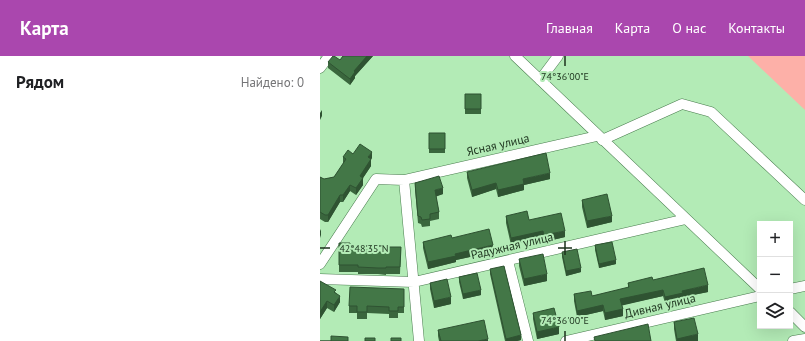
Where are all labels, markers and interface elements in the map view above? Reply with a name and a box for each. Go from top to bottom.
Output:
text: Карта [20,16,69,40]
text: Главная [546,19,593,37]
text: Карта [615,19,650,37]
text: О нас [672,19,706,37]
text: Контакты [728,19,785,37]
text: 74°36'00"E [541,70,589,83]
text: Рядом [16,71,64,93]
text: Найдено: 0 [241,74,304,91]
street label: Ясная улица [465,130,531,159]
map controls [757,221,793,329]
button: + [757,221,793,257]
street label: Радужная улица [469,229,555,262]
text: 42°48'35"N [339,242,389,255]
button: − [757,257,793,293]
street label: Дивная улица [623,290,697,321]
button: layers [757,293,793,329]
text: 74°36'00"E [541,314,589,327]

